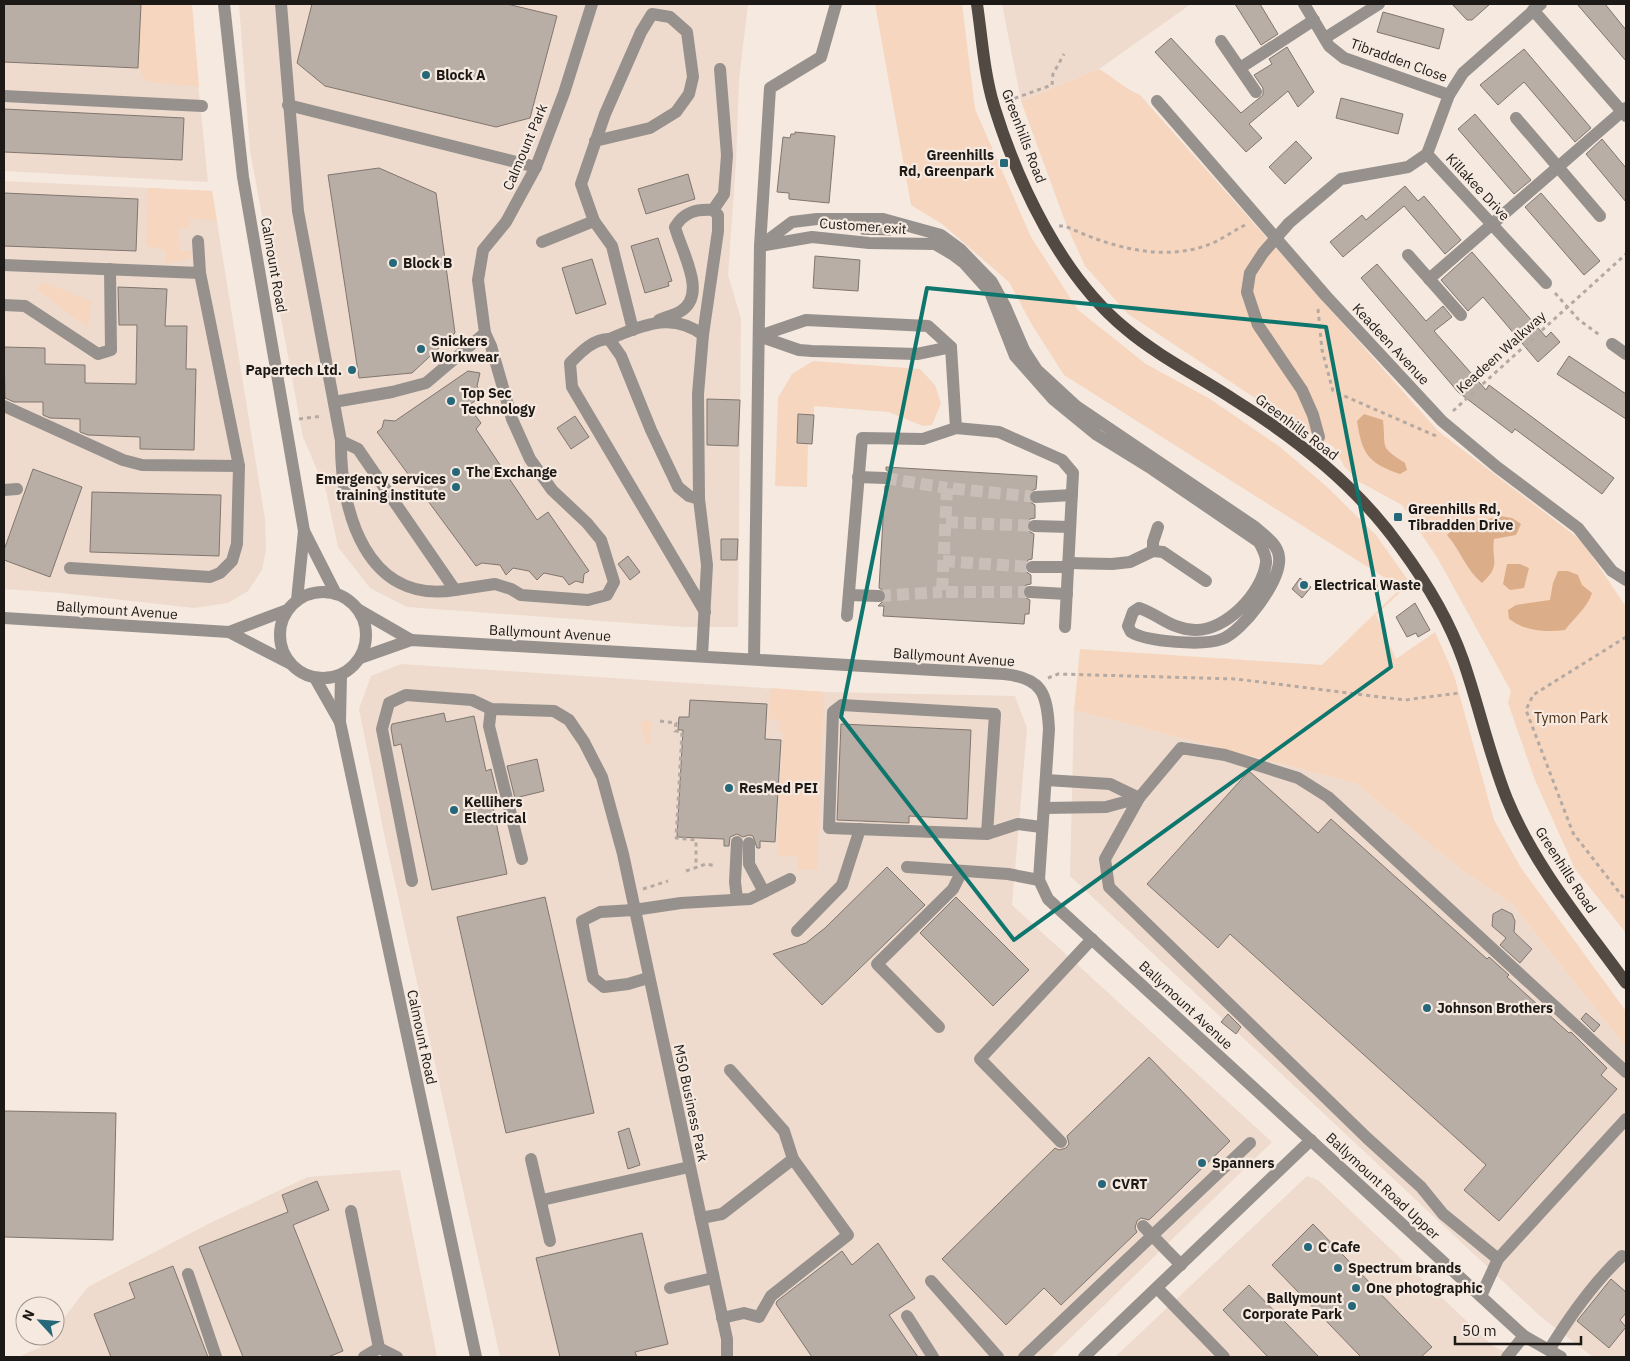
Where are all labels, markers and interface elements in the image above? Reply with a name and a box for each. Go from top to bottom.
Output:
street label: Tibradden Close [1348,34,1450,86]
place label: Block A [436,66,486,84]
marker: Block A [420,69,432,81]
street label: Greenhills Road [998,86,1050,186]
street label: Calmount Park [499,100,552,193]
place label: Greenhills Rd, Greenpark [899,146,995,180]
street label: Killakee Drive [1442,150,1514,225]
marker: Greenhills Rd, Greenpark [998,157,1010,169]
street label: Customer exit [819,214,907,238]
street label: Calmount Road [257,216,291,314]
place label: Block B [403,254,452,272]
marker: Block B [387,257,399,269]
street label: Keadeen Avenue [1349,299,1434,389]
street label: Keadeen Walkway [1452,307,1550,397]
place label: Snickers Workwear [431,332,499,366]
marker: Snickers Workwear [415,343,427,355]
place label: Papertech Ltd. [246,361,342,379]
marker: Papertech Ltd. [346,364,358,376]
place label: Top Sec Technology [461,384,536,418]
street label: Greenhills Road [1252,390,1342,464]
marker: Top Sec Technology [445,395,457,407]
place label: The Exchange [466,463,557,481]
marker: The Exchange [450,466,462,478]
place label: Emergency services training institute [315,470,446,504]
marker: Emergency services training institute [450,481,462,493]
place label: Greenhills Rd, Tibradden Drive [1408,500,1513,534]
marker: Greenhills Rd, Tibradden Drive [1392,511,1404,523]
place label: Electrical Waste [1314,576,1421,594]
marker: Electrical Waste [1298,579,1310,591]
street label: Ballymount Avenue [56,597,179,623]
street label: Ballymount Avenue [489,621,612,645]
street label: Ballymount Avenue [893,644,1016,670]
park label: Tymon Park [1534,709,1609,727]
place label: ResMed PEI [739,779,818,797]
marker: ResMed PEI [723,782,735,794]
place label: Kellihers Electrical [464,793,526,827]
marker: Kellihers Electrical [448,804,460,816]
street label: Greenhills Road [1531,823,1601,917]
street label: Ballymount Avenue [1135,957,1237,1053]
street label: Calmount Road [403,988,441,1086]
place label: Johnson Brothers [1437,999,1553,1017]
marker: Johnson Brothers [1421,1002,1433,1014]
street label: M50 Business Park [670,1043,712,1164]
street label: Ballymount Road Upper [1322,1129,1444,1243]
place label: Spanners [1212,1154,1274,1172]
marker: Spanners [1196,1157,1208,1169]
place label: CVRT [1112,1175,1148,1193]
marker: CVRT [1096,1178,1108,1190]
place label: C Cafe [1318,1238,1360,1256]
marker: C Cafe [1302,1241,1314,1253]
place label: Spectrum brands [1348,1259,1461,1277]
marker: Spectrum brands [1332,1262,1344,1274]
place label: One photographic [1366,1279,1483,1297]
marker: One photographic [1350,1282,1362,1294]
place label: Ballymount Corporate Park [1242,1289,1343,1323]
north arrow [15,1296,65,1346]
marker: Ballymount Corporate Park [1346,1300,1358,1312]
text: N [18,1307,39,1324]
scale bar [1455,1314,1581,1346]
text: 50 m [1462,1321,1497,1340]

